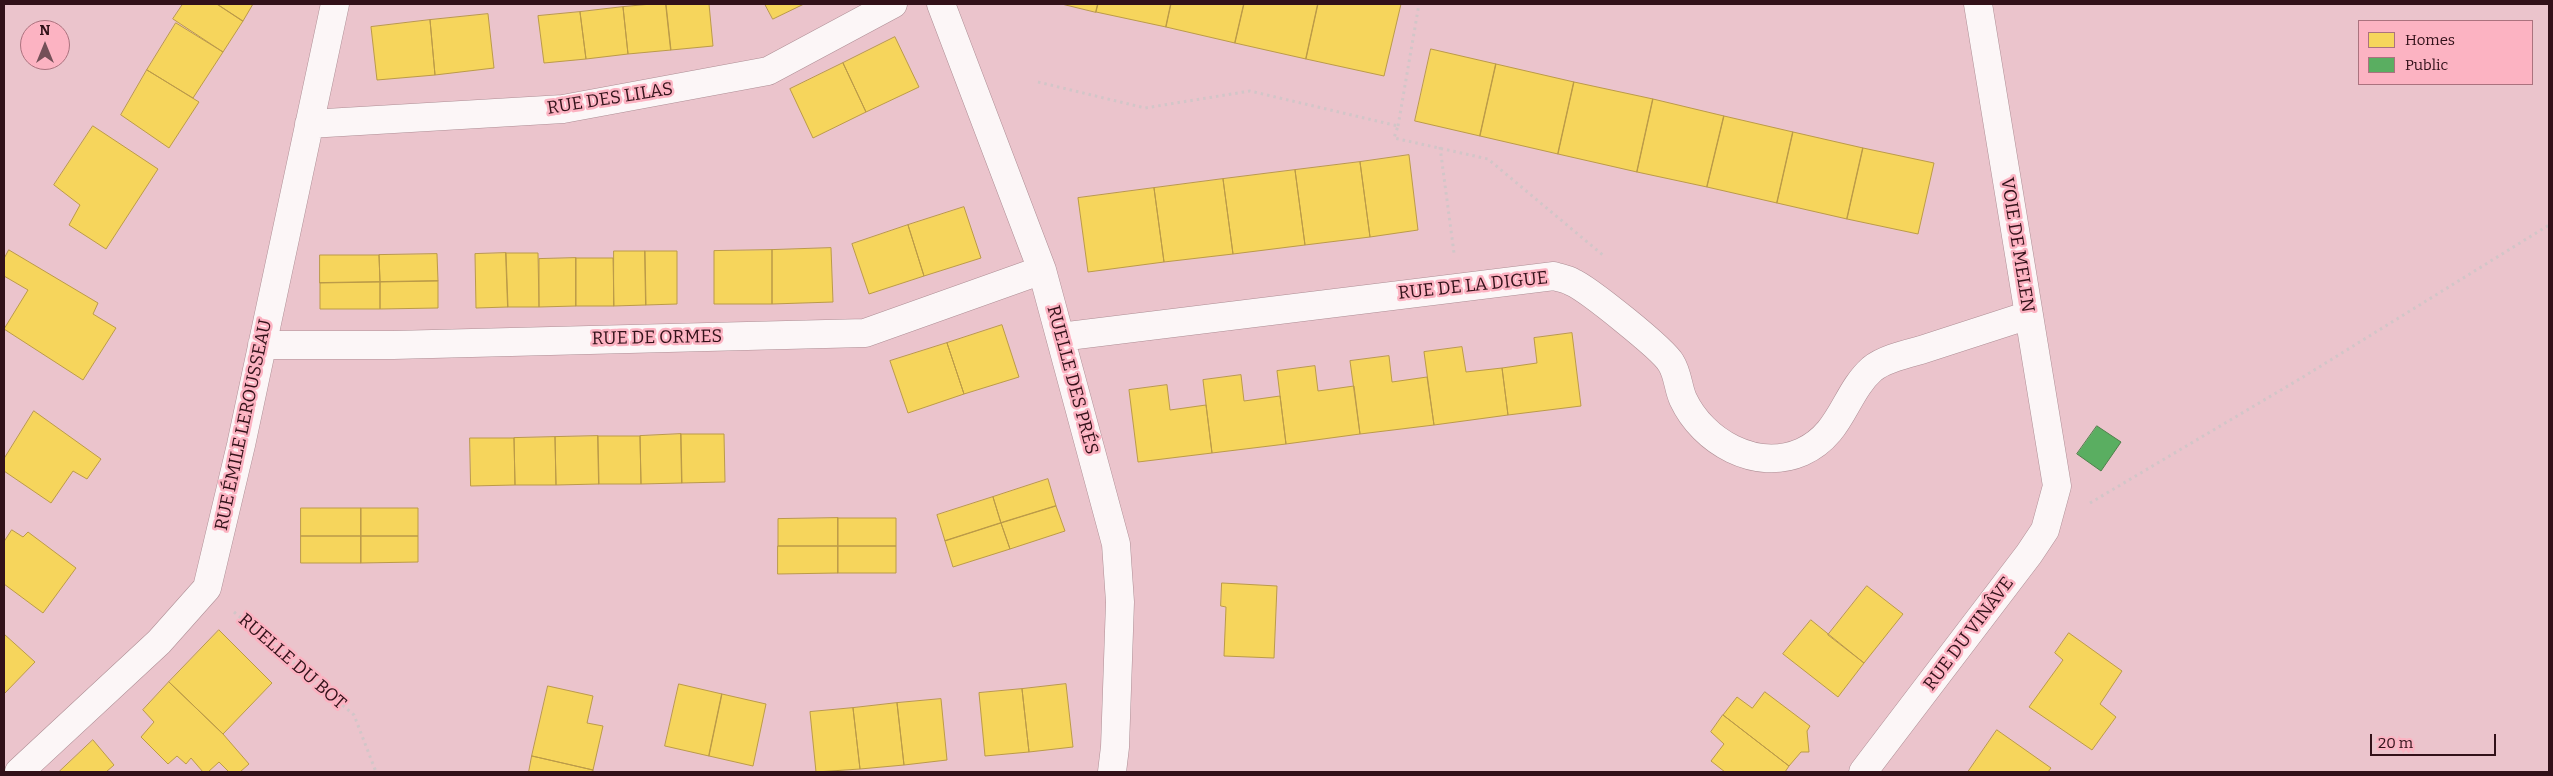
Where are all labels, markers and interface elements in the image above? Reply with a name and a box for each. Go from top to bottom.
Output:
north arrow [20,20,70,70]
legend [2358,20,2533,85]
text: N [40,22,50,39]
text: Homes [2405,31,2455,49]
text: Public [2405,56,2448,74]
street label: RUE DES LILAS [546,78,674,120]
street label: VOIE DE MELEN [1996,176,2038,314]
street label: RUE DE LA DIGUE [1397,267,1549,305]
street label: RUELLE DES PRÉS [1042,303,1102,457]
street label: RUE ÉMILE LEROUSSEAU [211,318,277,532]
street label: RUE DE ORMES [591,326,723,350]
street label: RUE DU VINÂVE [1919,573,2019,695]
street label: RUELLE DU BOT [234,609,350,715]
scale bar [2373,724,2499,756]
text: 20 m [2378,734,2413,752]

